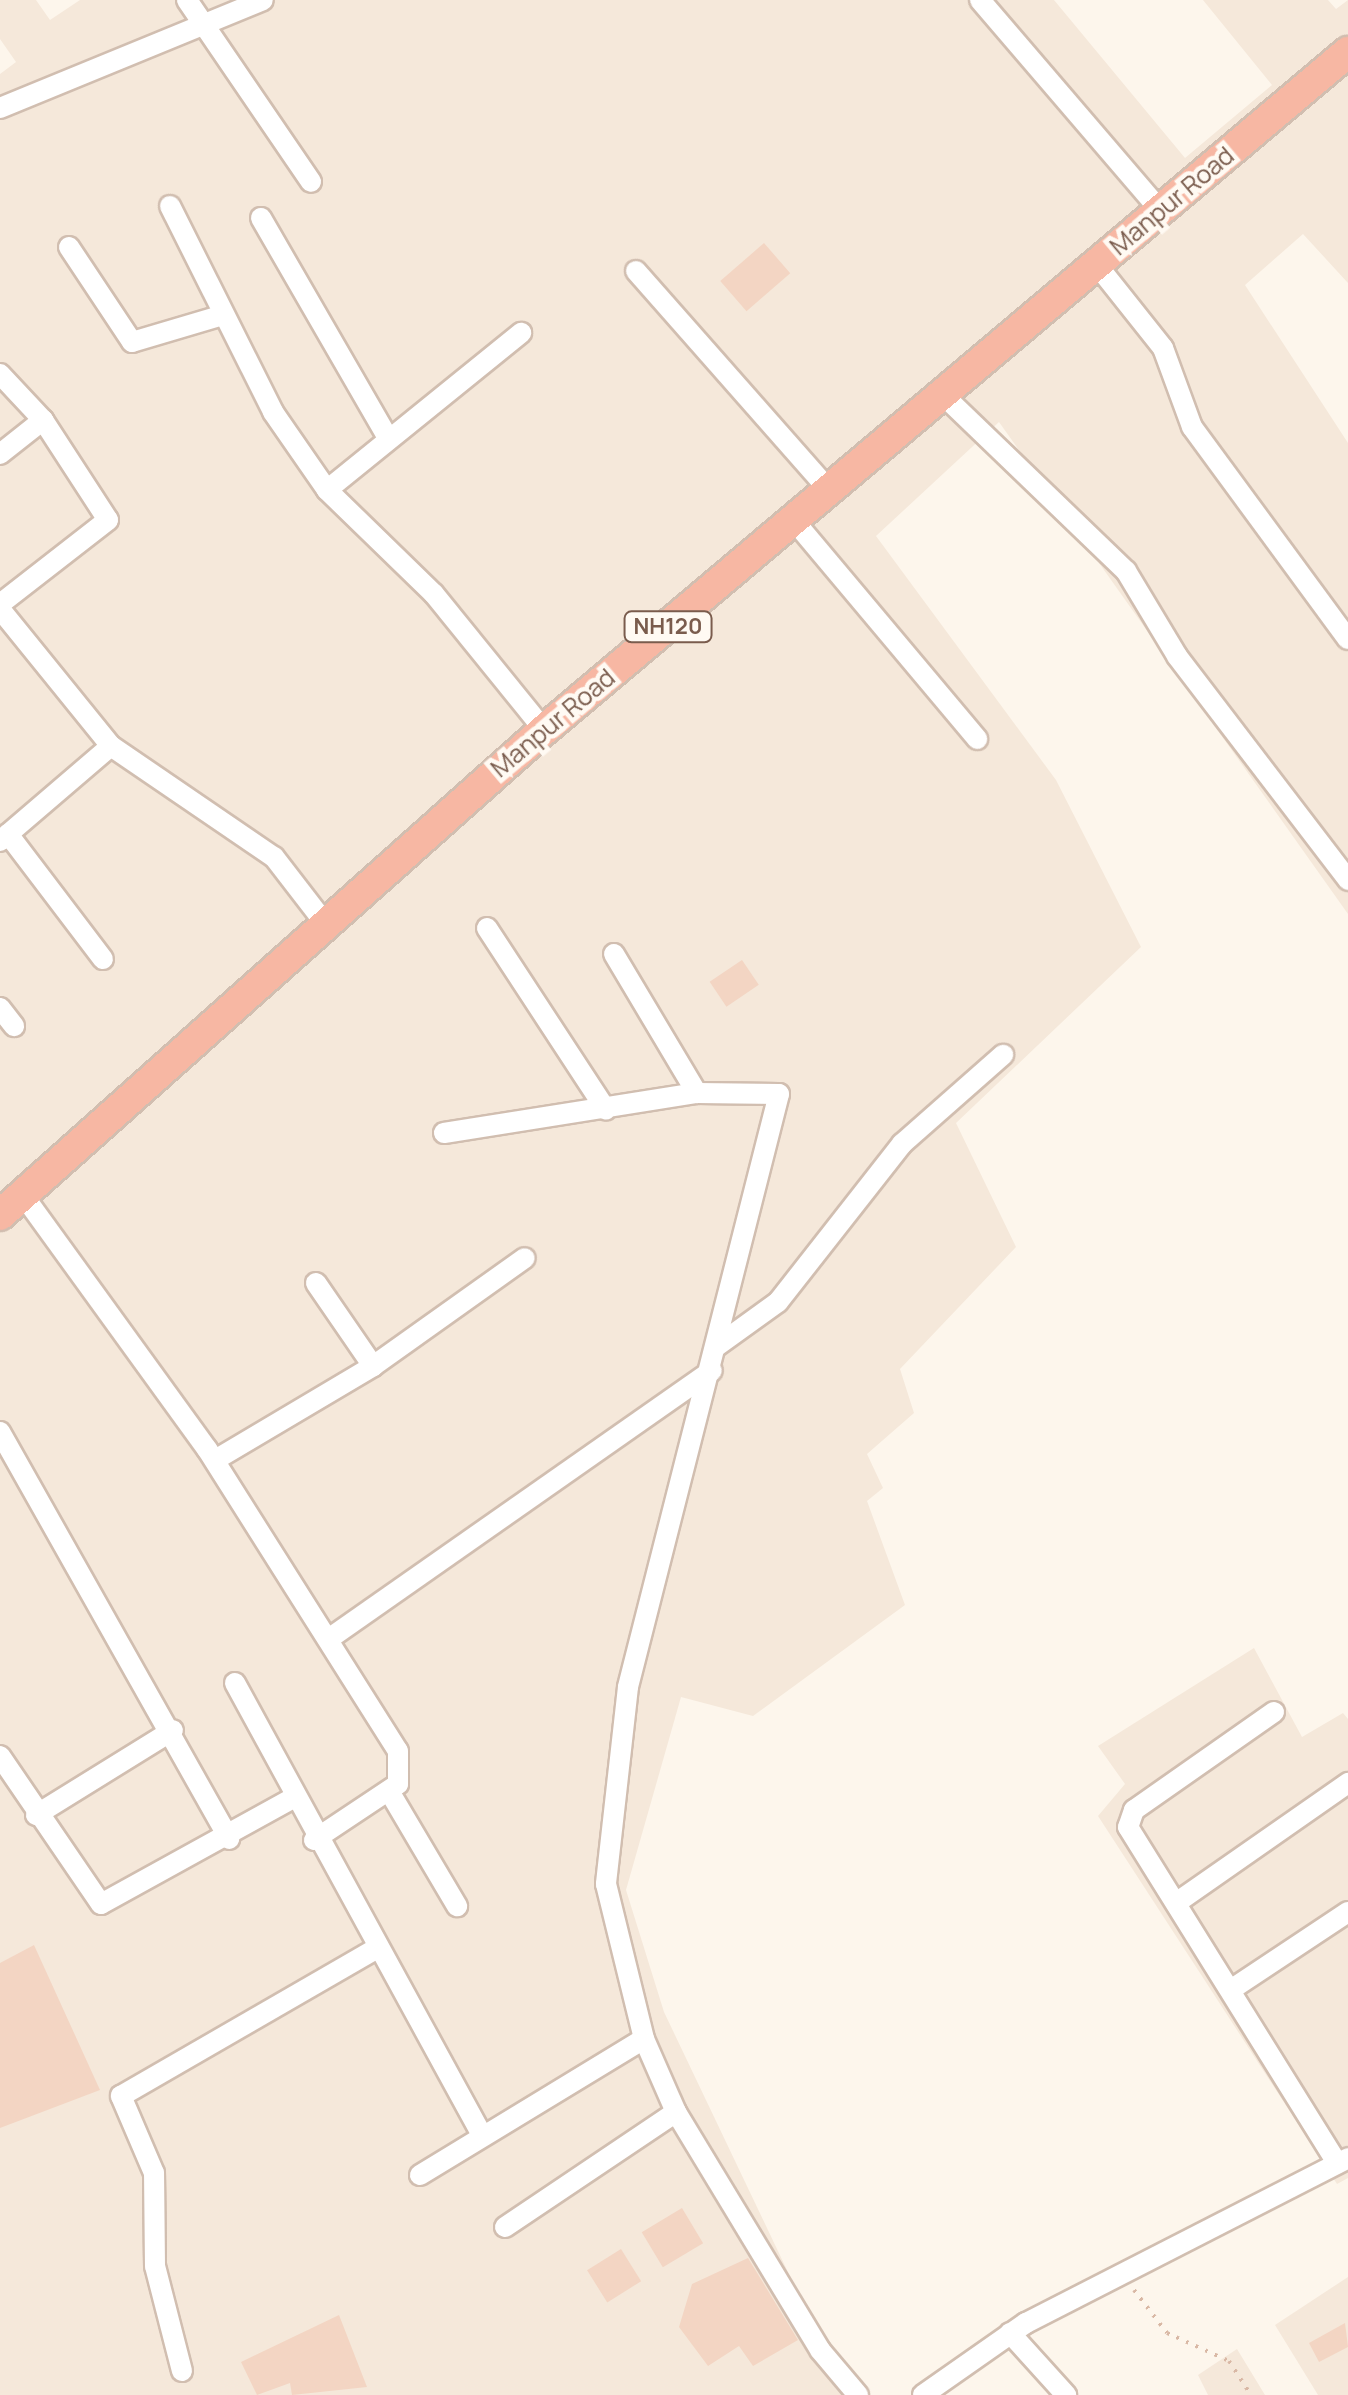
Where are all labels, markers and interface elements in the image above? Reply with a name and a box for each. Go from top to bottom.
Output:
street label: Manpur Road [1104,140,1240,262]
road number: NH120 [623,610,713,644]
street label: Manpur Road [485,662,621,784]

